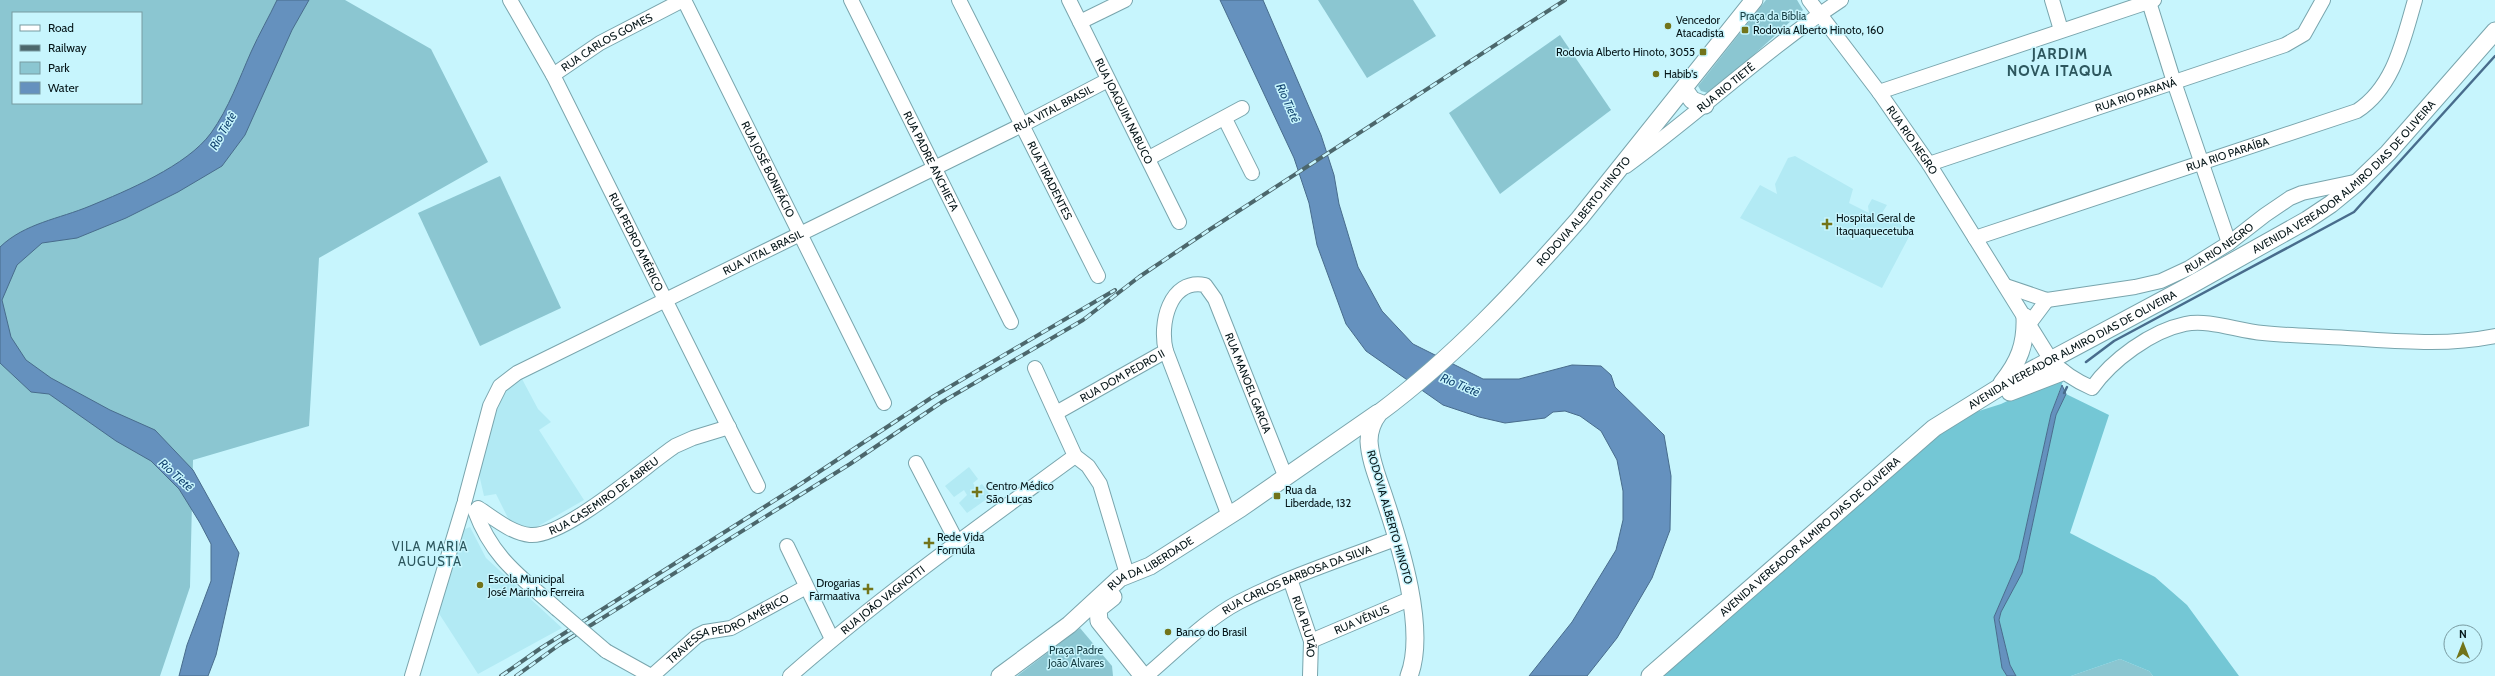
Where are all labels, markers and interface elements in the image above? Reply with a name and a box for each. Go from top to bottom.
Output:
park label: Praça da Bíblia [1740,9,1807,23]
street label: RUA CARLOS GOMES [558,10,655,75]
legend [12,12,142,104]
place label: Vencedor Atacadista [1676,13,1724,40]
text: Road [48,20,74,35]
marker: Vencedor Atacadista [1663,21,1673,31]
place label: Rodovia Alberto Hinoto, 160 [1753,23,1884,37]
marker: Rodovia Alberto Hinoto, 160 [1740,25,1750,35]
text: Railway [48,40,86,55]
place label: Rodovia Alberto Hinoto, 3055 [1556,45,1695,59]
district label: JARDIM NOVA ITAQUA [2007,45,2113,80]
marker: Rodovia Alberto Hinoto, 3055 [1698,47,1708,57]
street label: RUA JOAQUIM NABUCO [1092,56,1156,167]
text: Park [48,60,70,75]
street label: RUA RIO TIETÊ [1694,60,1758,115]
place label: Habib's [1664,67,1698,81]
marker: Habib's [1651,69,1661,79]
street label: RUA RIO PARANÁ [2093,75,2178,115]
text: Water [48,80,79,95]
water label: Rio Tietê [1273,81,1304,125]
street label: RUA VITAL BRASIL [1011,82,1096,135]
street label: AVENIDA VEREADOR ALMIRO DIAS DE OLIVEIRA [2250,97,2438,256]
street label: RUA RIO NEGRO [1884,103,1941,177]
water label: Rio Tietê [206,109,240,152]
street label: RUA PADRE ANCHIETA [900,109,962,214]
street label: RUA JOSÉ BONIFÁCIO [738,119,798,220]
street label: RUA RIO PARAÍBA [2184,134,2271,174]
street label: RUA TIRADENTES [1024,139,1076,223]
street label: RODOVIA ALBERTO HINOTO [1533,153,1634,269]
street label: RUA PEDRO AMÉRICO [606,190,667,294]
place label: Hospital Geral de Itaquaquecetuba [1836,211,1916,238]
marker: Hospital Geral de Itaquaquecetuba [1821,218,1833,230]
street label: RUA RIO NEGRO [2182,219,2257,276]
street label: RUA VITAL BRASIL [720,226,806,278]
street label: AVENIDA VEREADOR ALMIRO DIAS DE OLIVEIRA [1965,287,2179,412]
street label: RUA MANOEL GARCIA [1222,331,1275,435]
street label: RUA DOM PEDRO II [1077,346,1167,405]
water label: Rio Tietê [1438,370,1483,400]
street label: RODOVIA ALBERTO HINOTO [1364,448,1416,586]
street label: RUA CASEMIRO DE ABREU [547,454,661,538]
street label: AVENIDA VEREADOR ALMIRO DIAS DE OLIVEIRA [1716,454,1903,619]
water label: Rio Tietê [156,455,197,494]
place label: Centro Médico São Lucas [986,479,1054,506]
place label: Rua da Liberdade, 132 [1285,483,1351,510]
marker: Centro Médico São Lucas [971,486,983,498]
marker: Rua da Liberdade, 132 [1272,491,1282,501]
place label: Rede Vida Formula [937,530,985,557]
street label: RUA DA LIBERDADE [1104,533,1196,593]
district label: VILA MARIA AUGUSTA [392,538,468,569]
marker: Rede Vida Formula [924,538,934,548]
street label: RUA CARLOS BARBOSA DA SILVA [1219,541,1373,617]
street label: RUA JOÃO VAGNOTTI [838,562,928,637]
place label: Escola Municipal José Marinho Ferreira [487,572,585,599]
place label: Drogarias Farmaativa [809,576,861,603]
marker: Escola Municipal José Marinho Ferreira [475,580,485,590]
marker: Drogarias Farmaativa [863,584,873,594]
street label: TRAVESSA PEDRO AMÉRICO [664,591,791,667]
street label: RUA PLUTÃO [1289,594,1318,658]
street label: RUA VÊNUS [1332,601,1392,637]
north arrow [2443,624,2483,664]
place label: Banco do Brasil [1176,625,1247,639]
marker: Banco do Brasil [1163,627,1173,637]
text: N [2459,627,2467,641]
park label: Praça Padre João Alvares [1047,643,1104,670]

